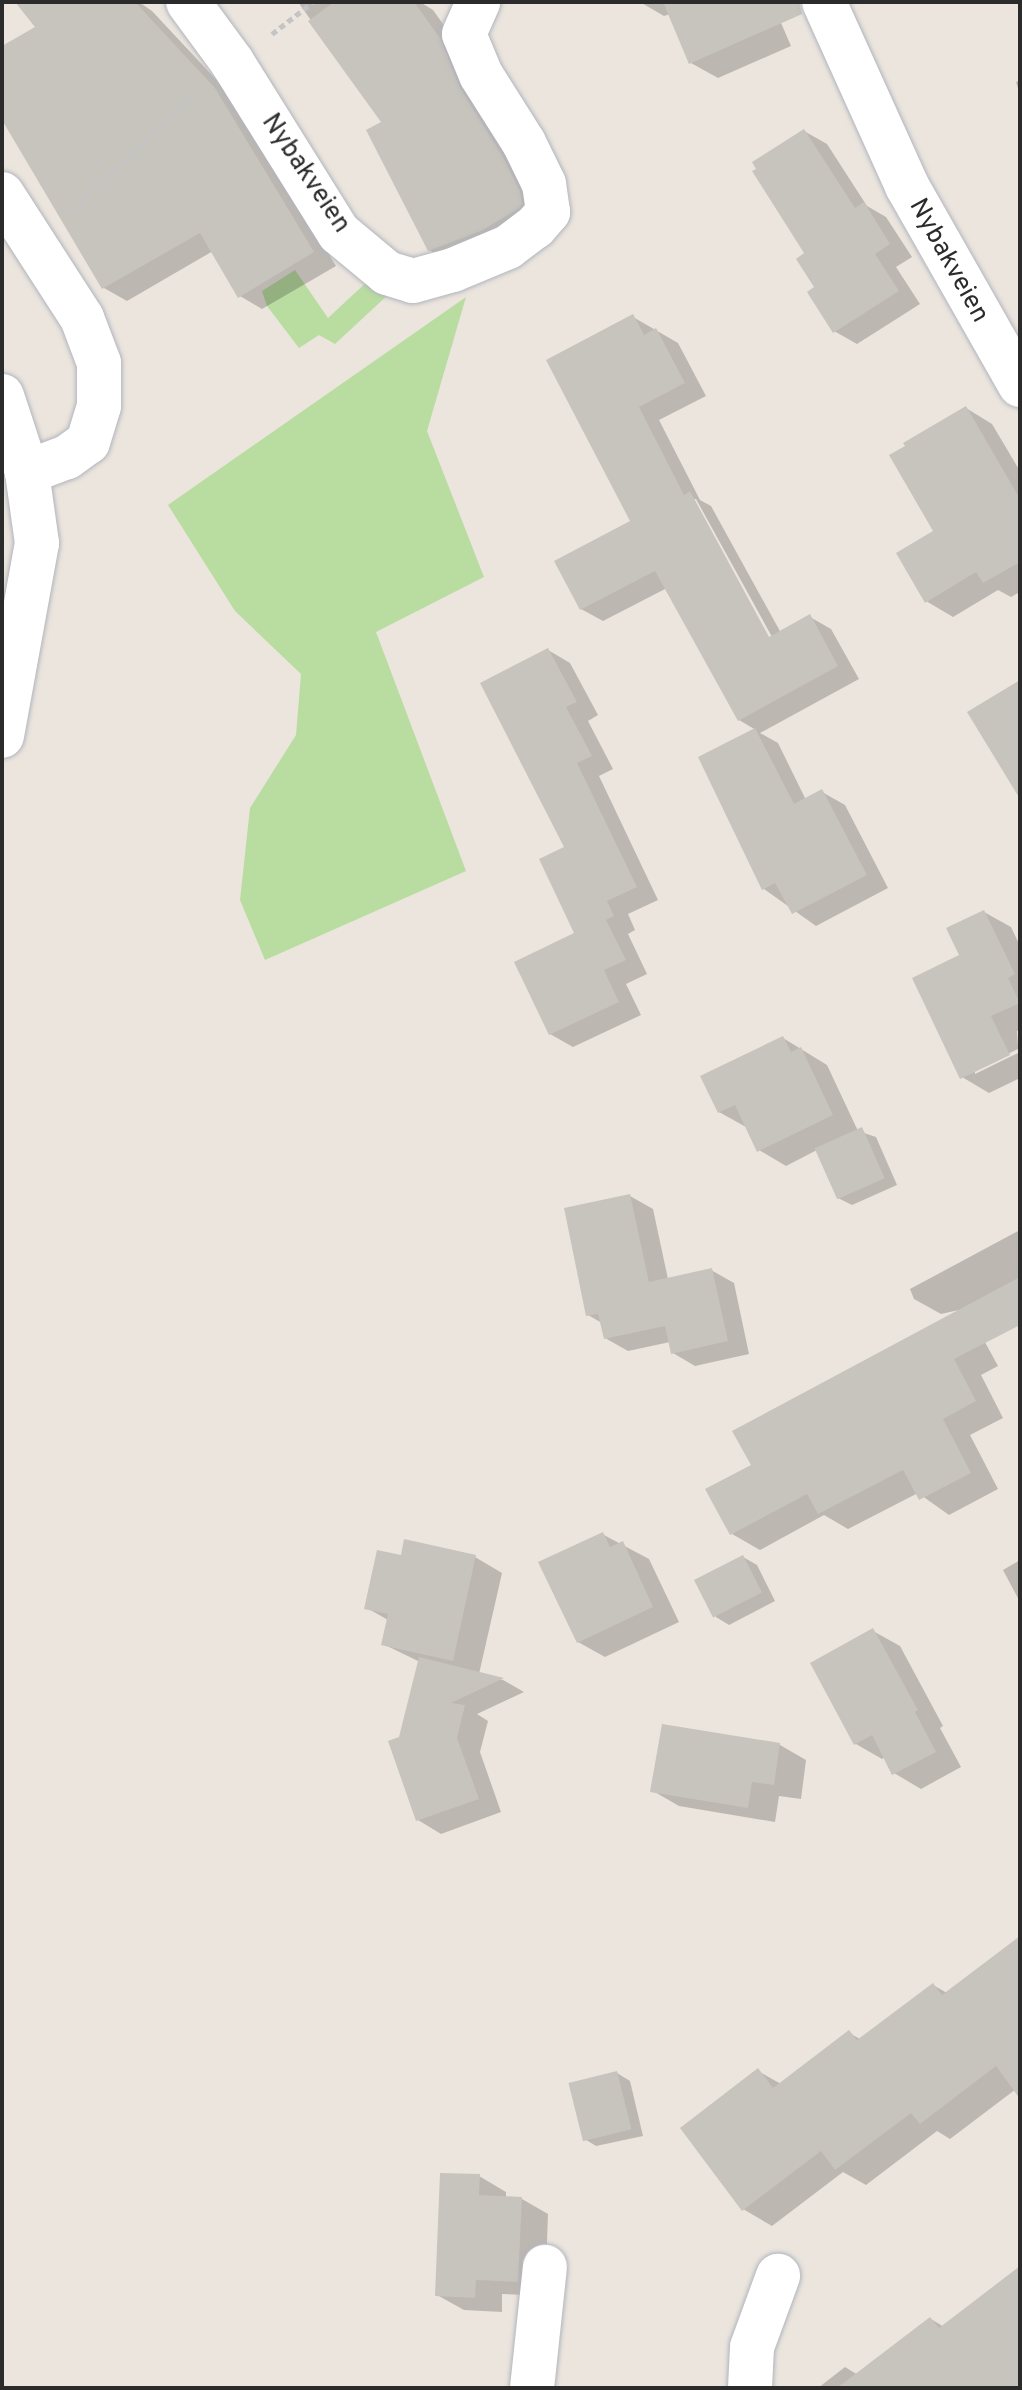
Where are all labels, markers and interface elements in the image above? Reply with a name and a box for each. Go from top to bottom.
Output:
street label: Nybakveien [254,109,356,239]
street label: Nybakveien [901,194,995,328]

